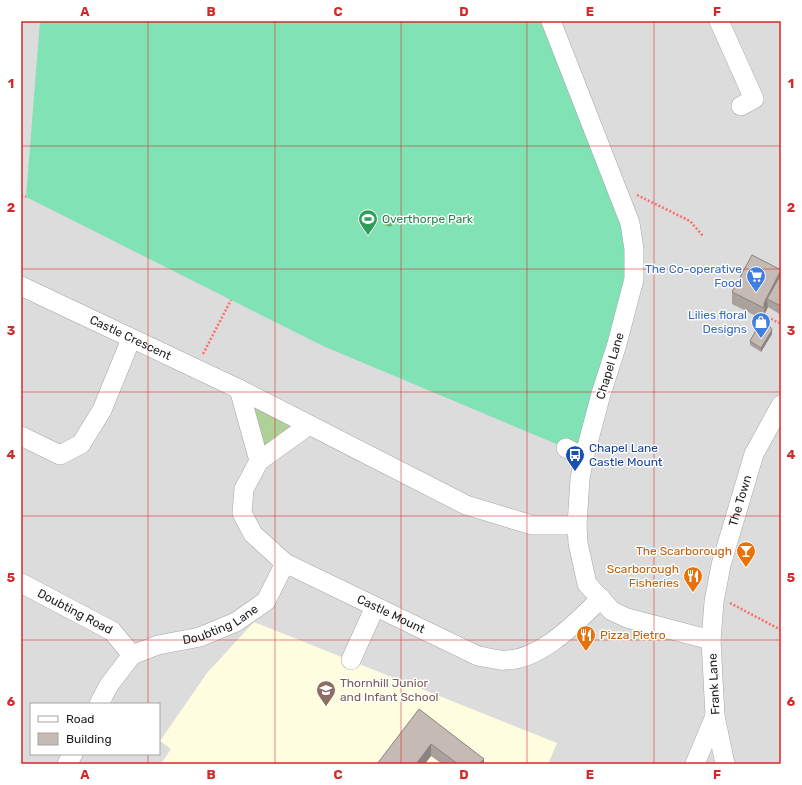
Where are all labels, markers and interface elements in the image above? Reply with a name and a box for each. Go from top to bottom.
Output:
text: A [80,4,90,19]
text: B [206,4,216,19]
text: C [333,4,343,19]
text: D [459,4,469,19]
text: E [586,4,594,19]
text: F [713,4,721,19]
text: 1 [8,76,14,91]
text: 1 [788,76,794,91]
text: 2 [7,200,15,215]
text: 2 [787,200,795,215]
sports icon: Overthorpe Park [357,208,379,236]
place label: Overthorpe Park [382,212,474,226]
place label: The Co-operative Food [645,262,742,290]
supermarket icon: The Co-operative Food [745,265,767,293]
place label: Lilies floral Designs [688,308,747,336]
shop icon: Lilies floral Designs [750,311,772,339]
street label: Castle Crescent [87,312,174,363]
text: 3 [7,323,16,338]
text: 3 [787,323,796,338]
street label: Chapel Lane [593,331,627,401]
place label: Chapel Lane Castle Mount [589,441,663,469]
bus stop icon: Chapel Lane Castle Mount [564,444,586,472]
text: 4 [7,447,16,462]
text: 4 [787,447,796,462]
street label: The Town [726,473,754,528]
bar icon: The Scarborough [735,540,757,568]
place label: The Scarborough [636,544,732,558]
place label: Scarborough Fisheries [607,562,679,590]
restaurant icon: Scarborough Fisheries [682,565,704,593]
text: 5 [7,570,15,585]
text: 5 [787,570,795,585]
street label: Doubting Road [35,586,115,637]
street label: Castle Mount [355,592,427,636]
street label: Doubting Lane [181,602,261,647]
restaurant icon: Pizza Pietro [575,624,597,652]
place label: Pizza Pietro [600,628,666,642]
street label: Frank Lane [705,653,723,715]
place label: Thornhill Junior and Infant School [340,676,439,704]
school or university icon: Thornhill Junior and Infant School [315,679,337,707]
text: 6 [7,694,16,709]
text: 6 [787,694,796,709]
legend [30,703,160,755]
text: Road [66,712,94,726]
text: Building [66,732,112,746]
text: A [80,767,90,782]
text: B [206,767,216,782]
text: C [333,767,343,782]
text: D [459,767,469,782]
text: E [586,767,594,782]
text: F [713,767,721,782]

